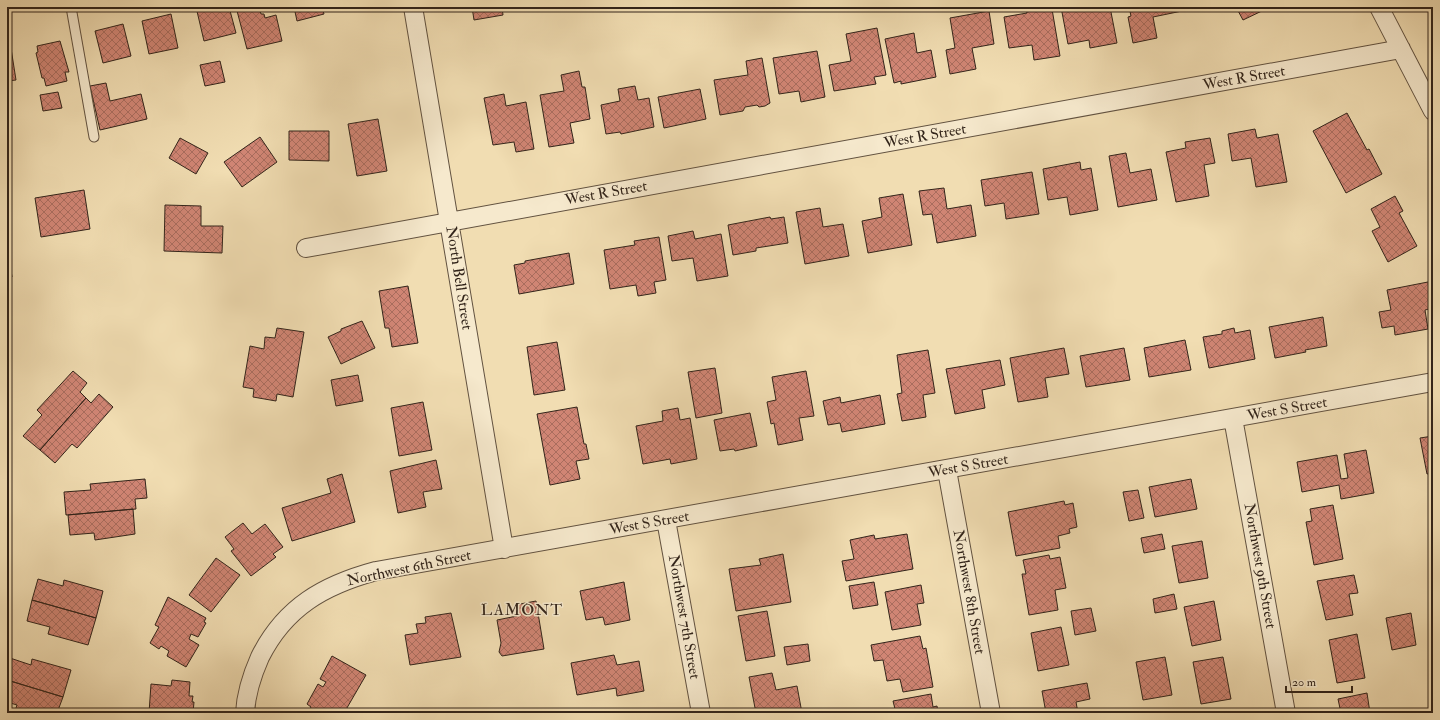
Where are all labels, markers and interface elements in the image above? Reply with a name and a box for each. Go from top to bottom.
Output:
street label: West R Street [1200,61,1287,95]
street label: West R Street [881,119,968,153]
street label: West R Street [562,176,649,210]
street label: North Bell Street [441,225,477,331]
street label: West S Street [1244,393,1329,426]
street label: West S Street [925,450,1010,483]
street label: Northwest 9th Street [1240,502,1280,630]
street label: West S Street [606,507,691,540]
street label: Northwest 8th Street [949,528,989,656]
street label: Northwest 6th Street [345,546,473,590]
street label: Northwest 7th Street [664,553,704,681]
district label: LAMONT [481,600,563,620]
scale bar [1286,668,1352,694]
text: 20 m [1292,675,1317,690]

